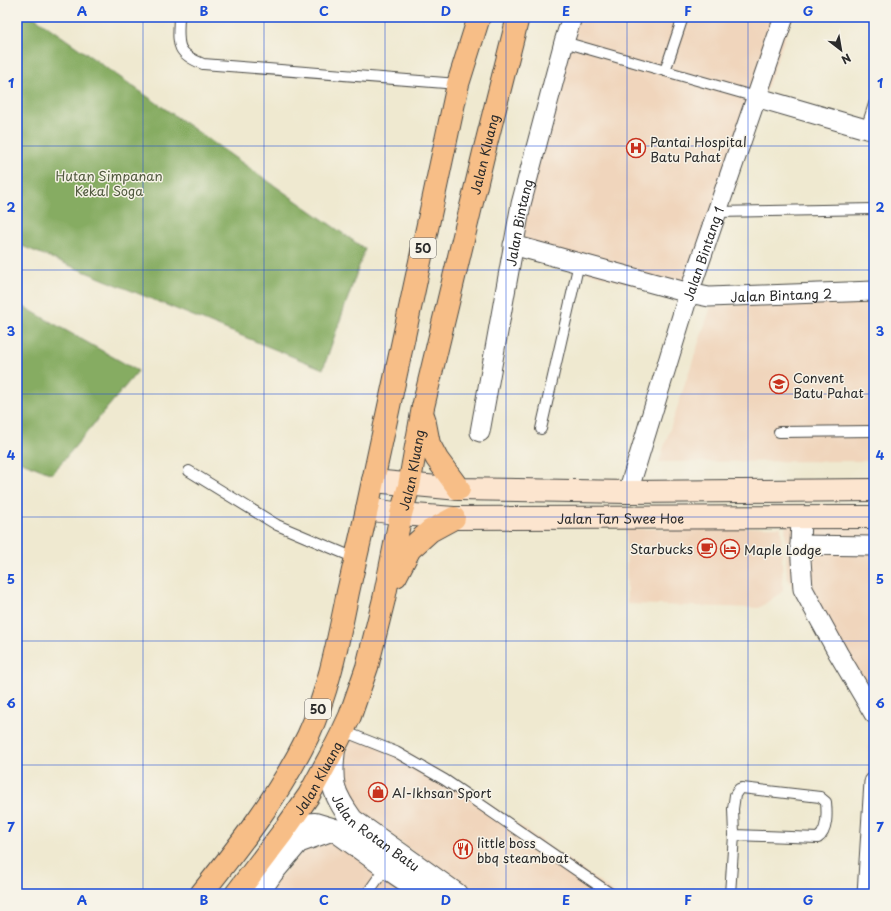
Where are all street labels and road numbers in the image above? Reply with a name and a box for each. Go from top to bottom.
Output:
street label: Jalan Kluang [465,112,503,196]
street label: Jalan Bintang [501,177,537,268]
street label: Jalan Bintang 1 [678,203,728,303]
road number: 50 [410,238,436,258]
street label: Jalan Bintang 2 [730,283,832,306]
street label: Jalan Kluang [393,428,428,513]
street label: Jalan Tan Swee Hoe [557,508,684,527]
road number: 50 [305,699,331,719]
street label: Jalan Kluang [289,738,346,819]
street label: Jalan Rotan Batu [328,791,424,875]

